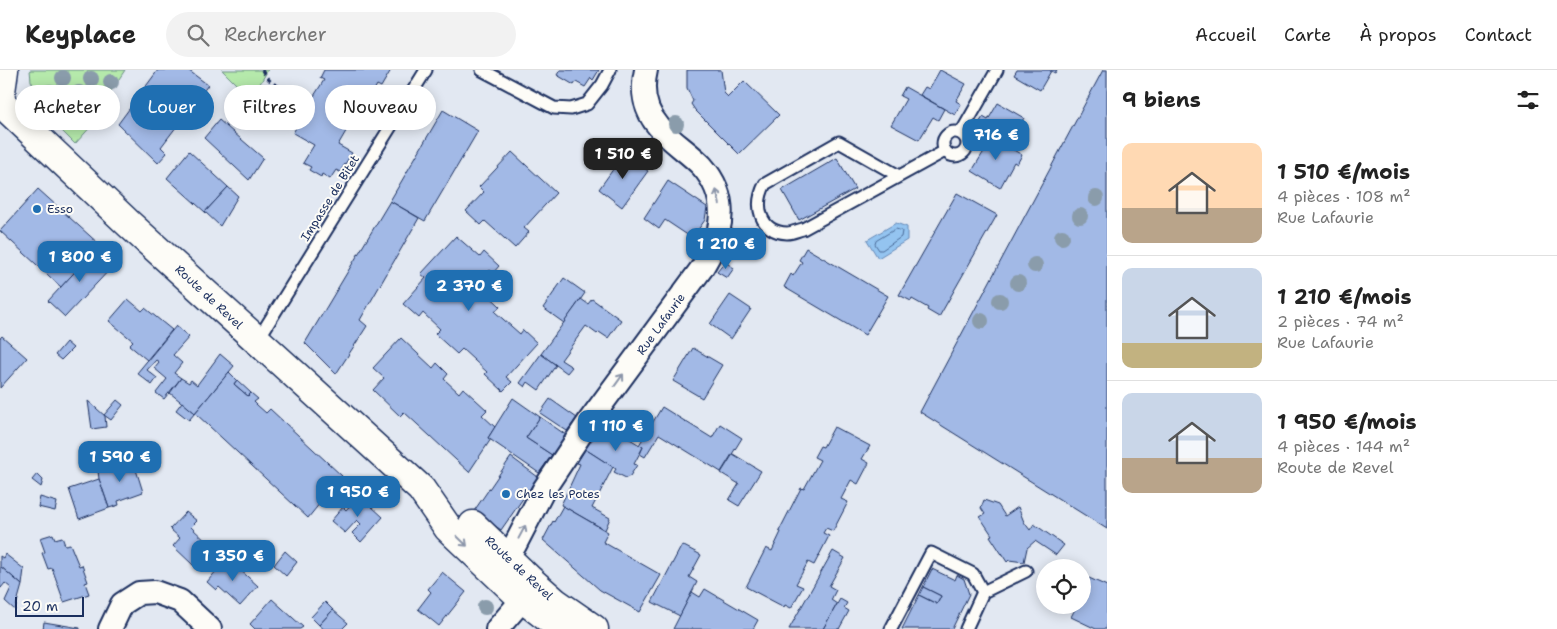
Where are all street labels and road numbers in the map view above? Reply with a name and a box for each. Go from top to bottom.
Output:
street label: Impasse de Bitet [297,152,363,244]
street label: Route de Revel [172,261,247,333]
street label: Rue Lafaurie [633,290,689,358]
street label: Route de Revel [482,532,557,604]

